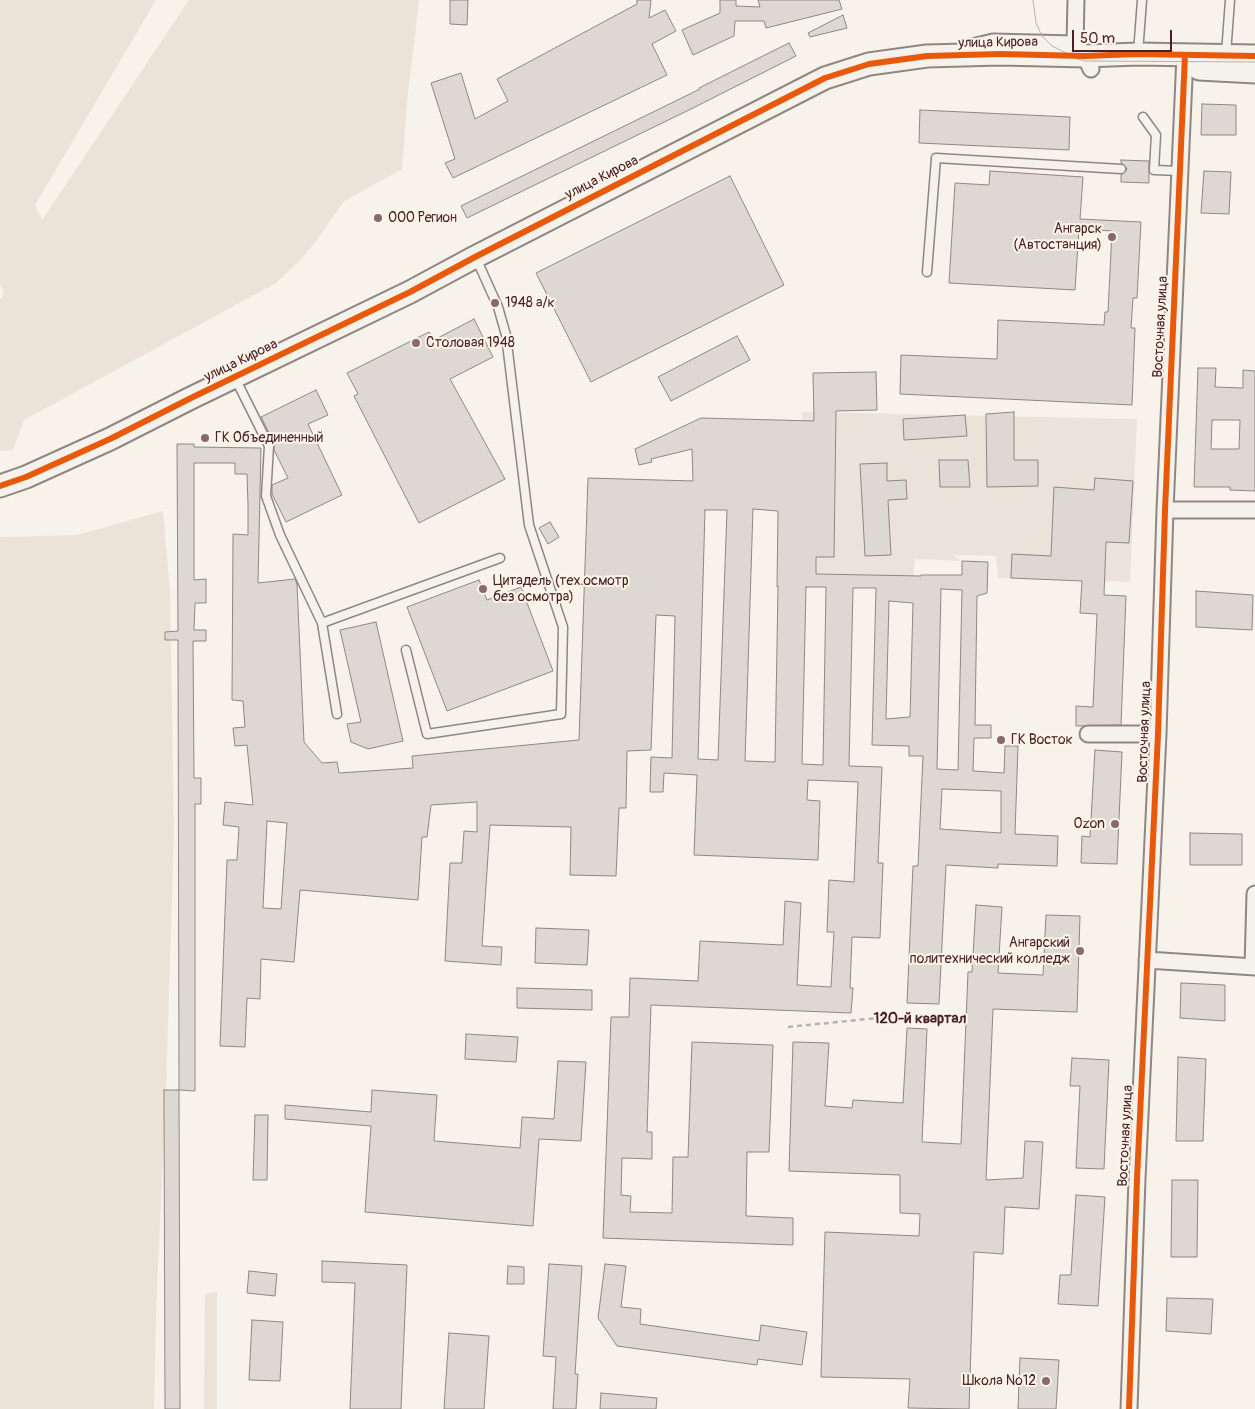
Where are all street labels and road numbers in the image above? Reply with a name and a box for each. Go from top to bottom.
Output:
street label: улица Кирова [958,34,1038,52]
street label: улица Кирова [563,152,641,204]
street label: Восточная улица [1150,276,1172,378]
street label: улица Кирова [201,336,281,386]
street label: Восточная улица [1135,681,1155,783]
street label: Восточная улица [1115,1085,1137,1187]

